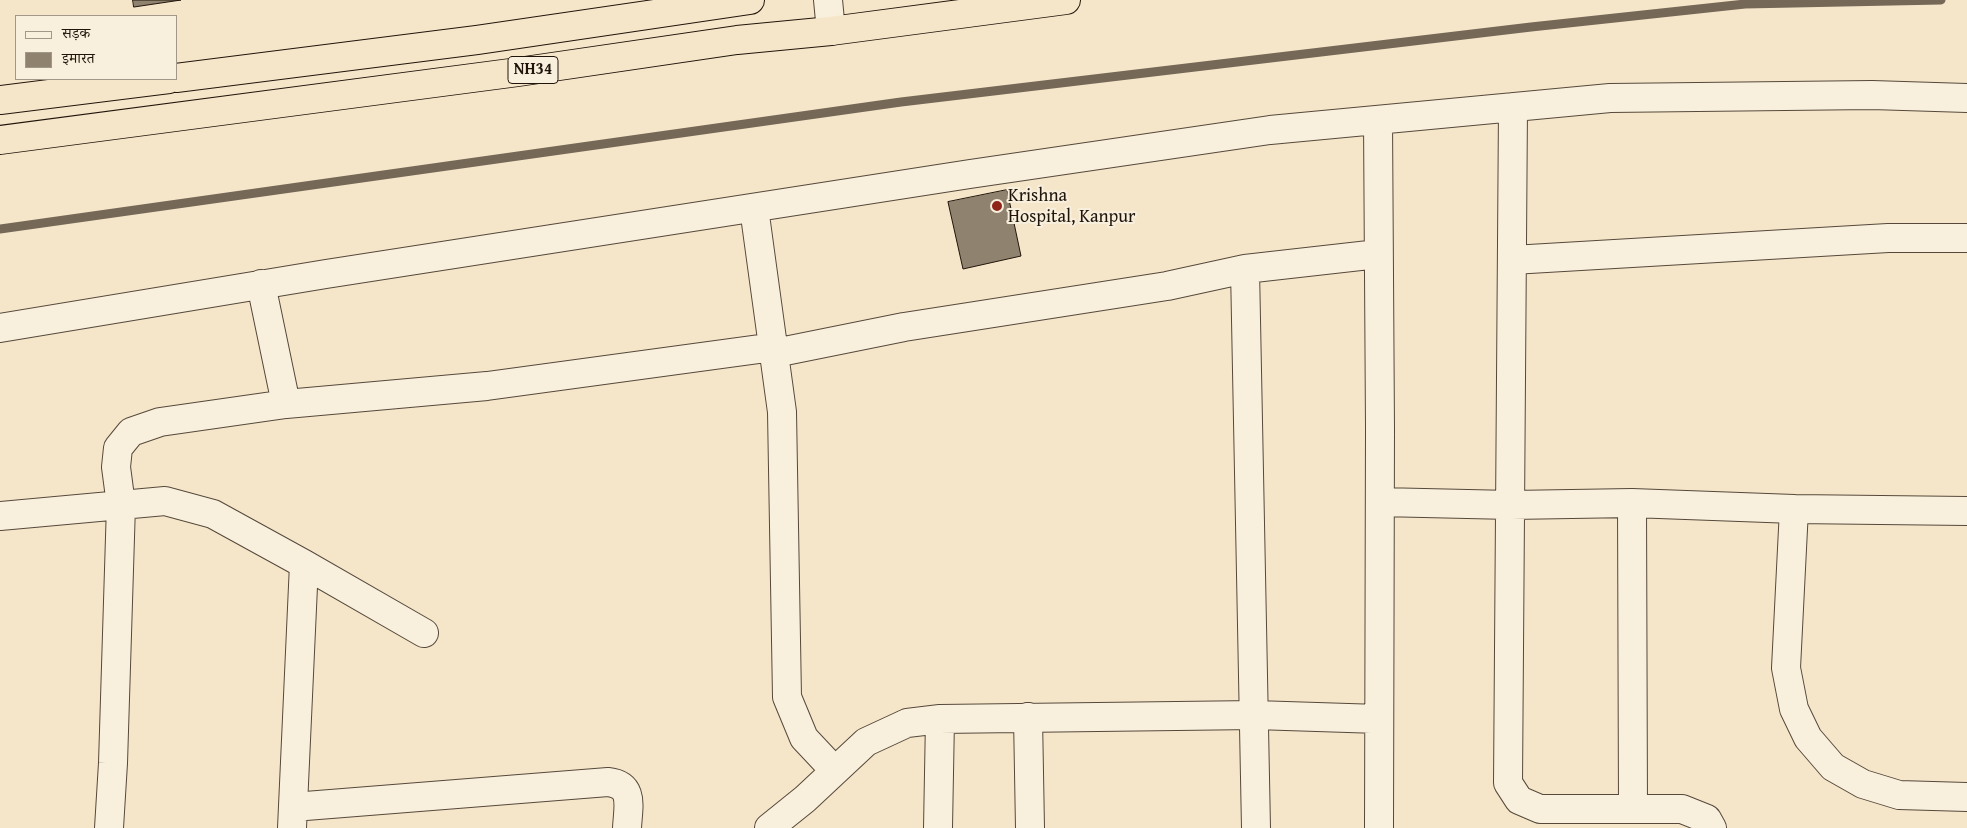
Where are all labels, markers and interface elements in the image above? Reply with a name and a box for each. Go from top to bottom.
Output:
legend [15,15,178,80]
text: सड़क [62,22,90,43]
text: इमारत [62,47,95,68]
road number: NH34 [508,56,558,84]
place label: Krishna Hospital, Kanpur [1008,185,1135,228]
marker: Krishna Hospital, Kanpur [990,199,1004,213]

